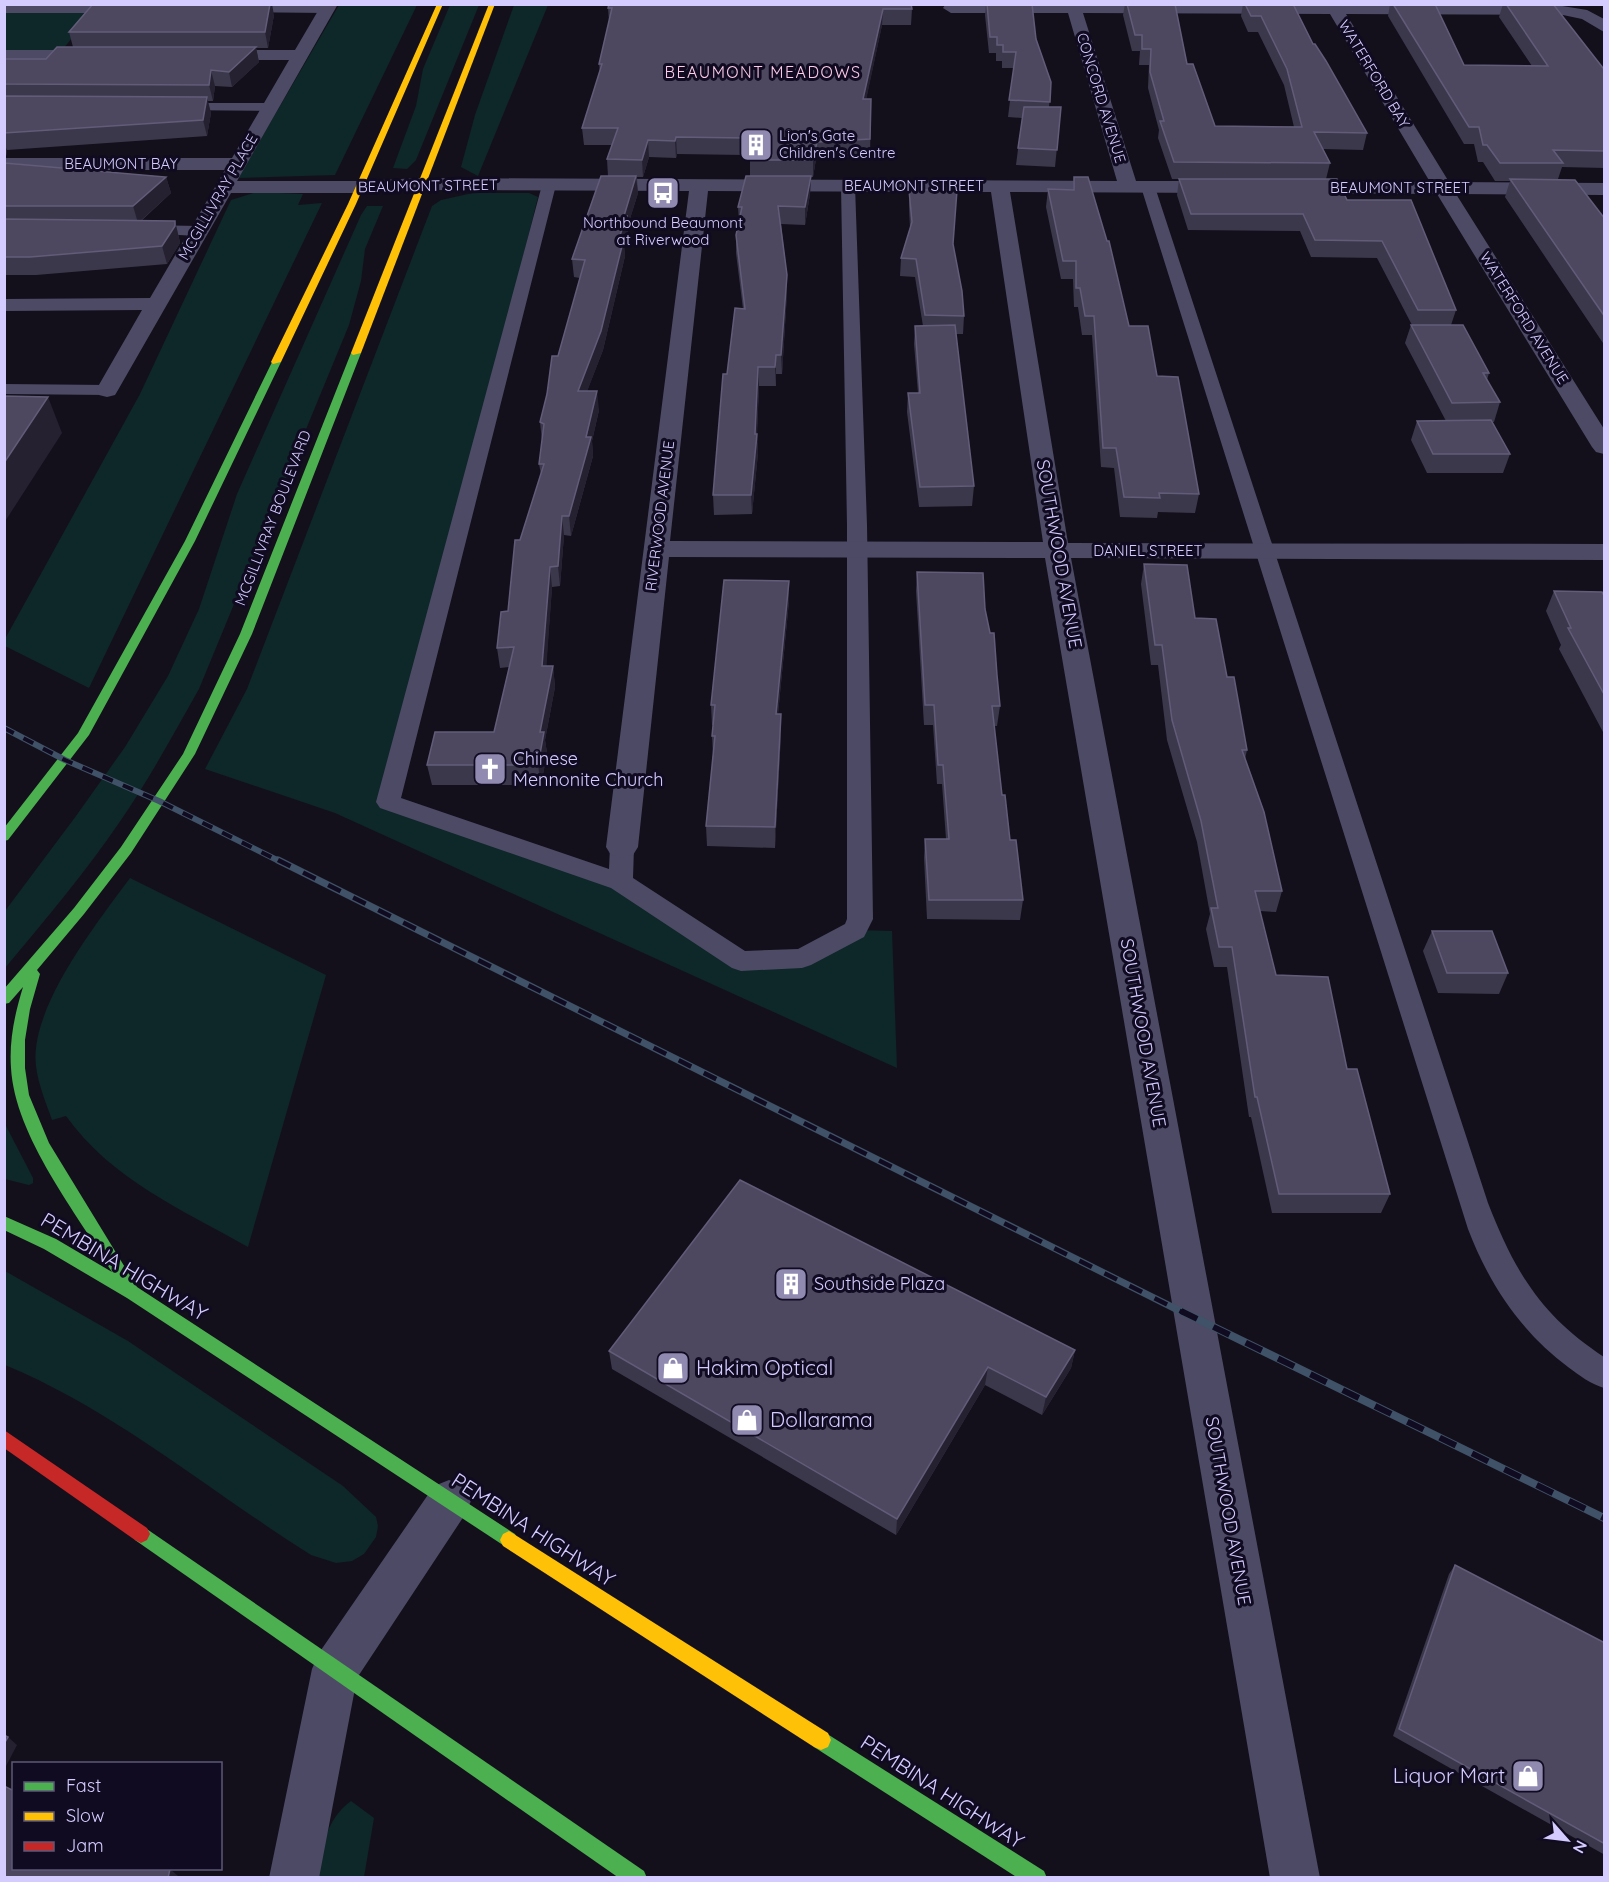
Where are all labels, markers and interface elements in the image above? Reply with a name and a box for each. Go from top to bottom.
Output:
street label: WATERFORD BAY [1335,16,1414,132]
street label: CONCORD AVENUE [1073,30,1130,165]
district label: BEAUMONT MEADOWS [665,62,861,82]
place label: Lion's Gate Children's Centre [779,126,895,162]
building icon: Lion's Gate Children's Centre [738,127,774,163]
street label: MCGILLIVRAY PLACE [174,130,261,263]
street label: BEAUMONT BAY [64,154,178,173]
street label: BEAUMONT STREET [358,175,498,196]
bus stop icon: Northbound Beaumont at Riverwood [645,175,681,211]
street label: BEAUMONT STREET [844,176,984,195]
street label: BEAUMONT STREET [1330,178,1470,197]
place label: Northbound Beaumont at Riverwood [583,213,743,249]
street label: WATERFORD AVENUE [1476,248,1573,387]
street label: MCGILLIVRAY BOULEVARD [230,427,315,608]
street label: RIVERWOOD AVENUE [641,440,678,592]
street label: SOUTHWOOD AVENUE [1032,458,1087,650]
street label: DANIEL STREET [1093,541,1203,560]
place label: Chinese Mennonite Church [513,747,663,791]
church icon: Chinese Mennonite Church [472,751,508,787]
street label: SOUTHWOOD AVENUE [1116,937,1171,1129]
street label: PEMBINA HIGHWAY [37,1206,213,1326]
building icon: Southside Plaza [773,1266,809,1302]
place label: Southside Plaza [814,1272,945,1295]
shop icon: Hakim Optical [655,1350,691,1386]
place label: Hakim Optical [696,1354,833,1380]
shop icon: Dollarama [729,1402,765,1438]
place label: Dollarama [770,1406,873,1432]
street label: SOUTHWOOD AVENUE [1201,1415,1256,1607]
street label: PEMBINA HIGHWAY [447,1467,620,1592]
street label: PEMBINA HIGHWAY [856,1729,1029,1854]
shop icon: Liquor Mart [1510,1758,1546,1794]
legend [12,1762,222,1870]
place label: Liquor Mart [1393,1762,1505,1788]
text: Fast [66,1774,101,1797]
text: Slow [66,1804,104,1827]
north arrow [1537,1810,1597,1870]
text: Jam [66,1834,104,1857]
text: N [1569,1837,1592,1857]

